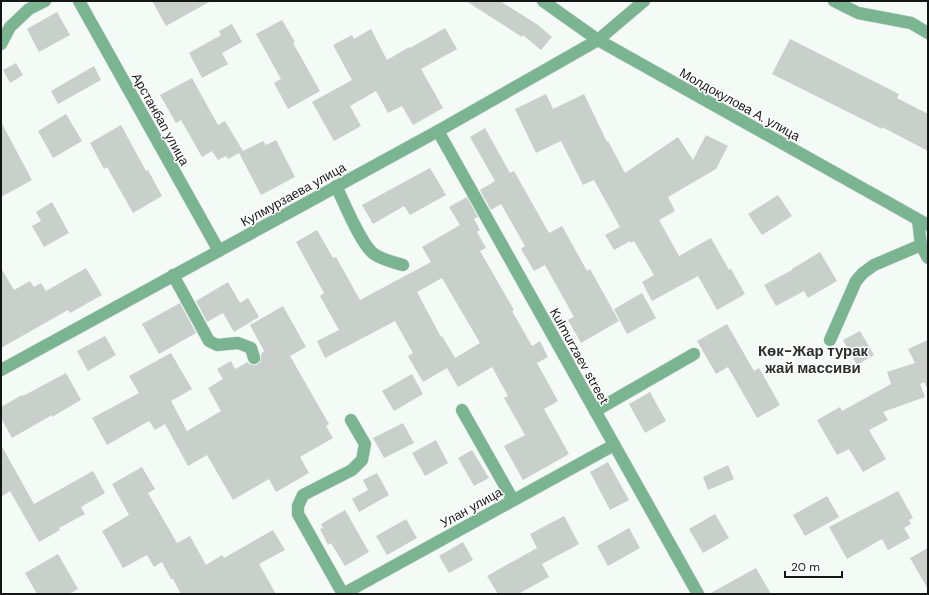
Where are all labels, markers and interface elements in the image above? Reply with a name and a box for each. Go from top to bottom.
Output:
street label: Молдокулова А. улица [677,64,804,145]
street label: Арстанбап улица [128,70,193,169]
street label: Кулмурзаева улица [238,158,349,230]
street label: Kulmurzaev street [546,305,613,407]
district label: Көк-Жар турак жай массиви [758,341,869,378]
street label: Улан улица [437,483,506,531]
scale bar [785,553,842,579]
text: 20 m [791,559,820,575]

